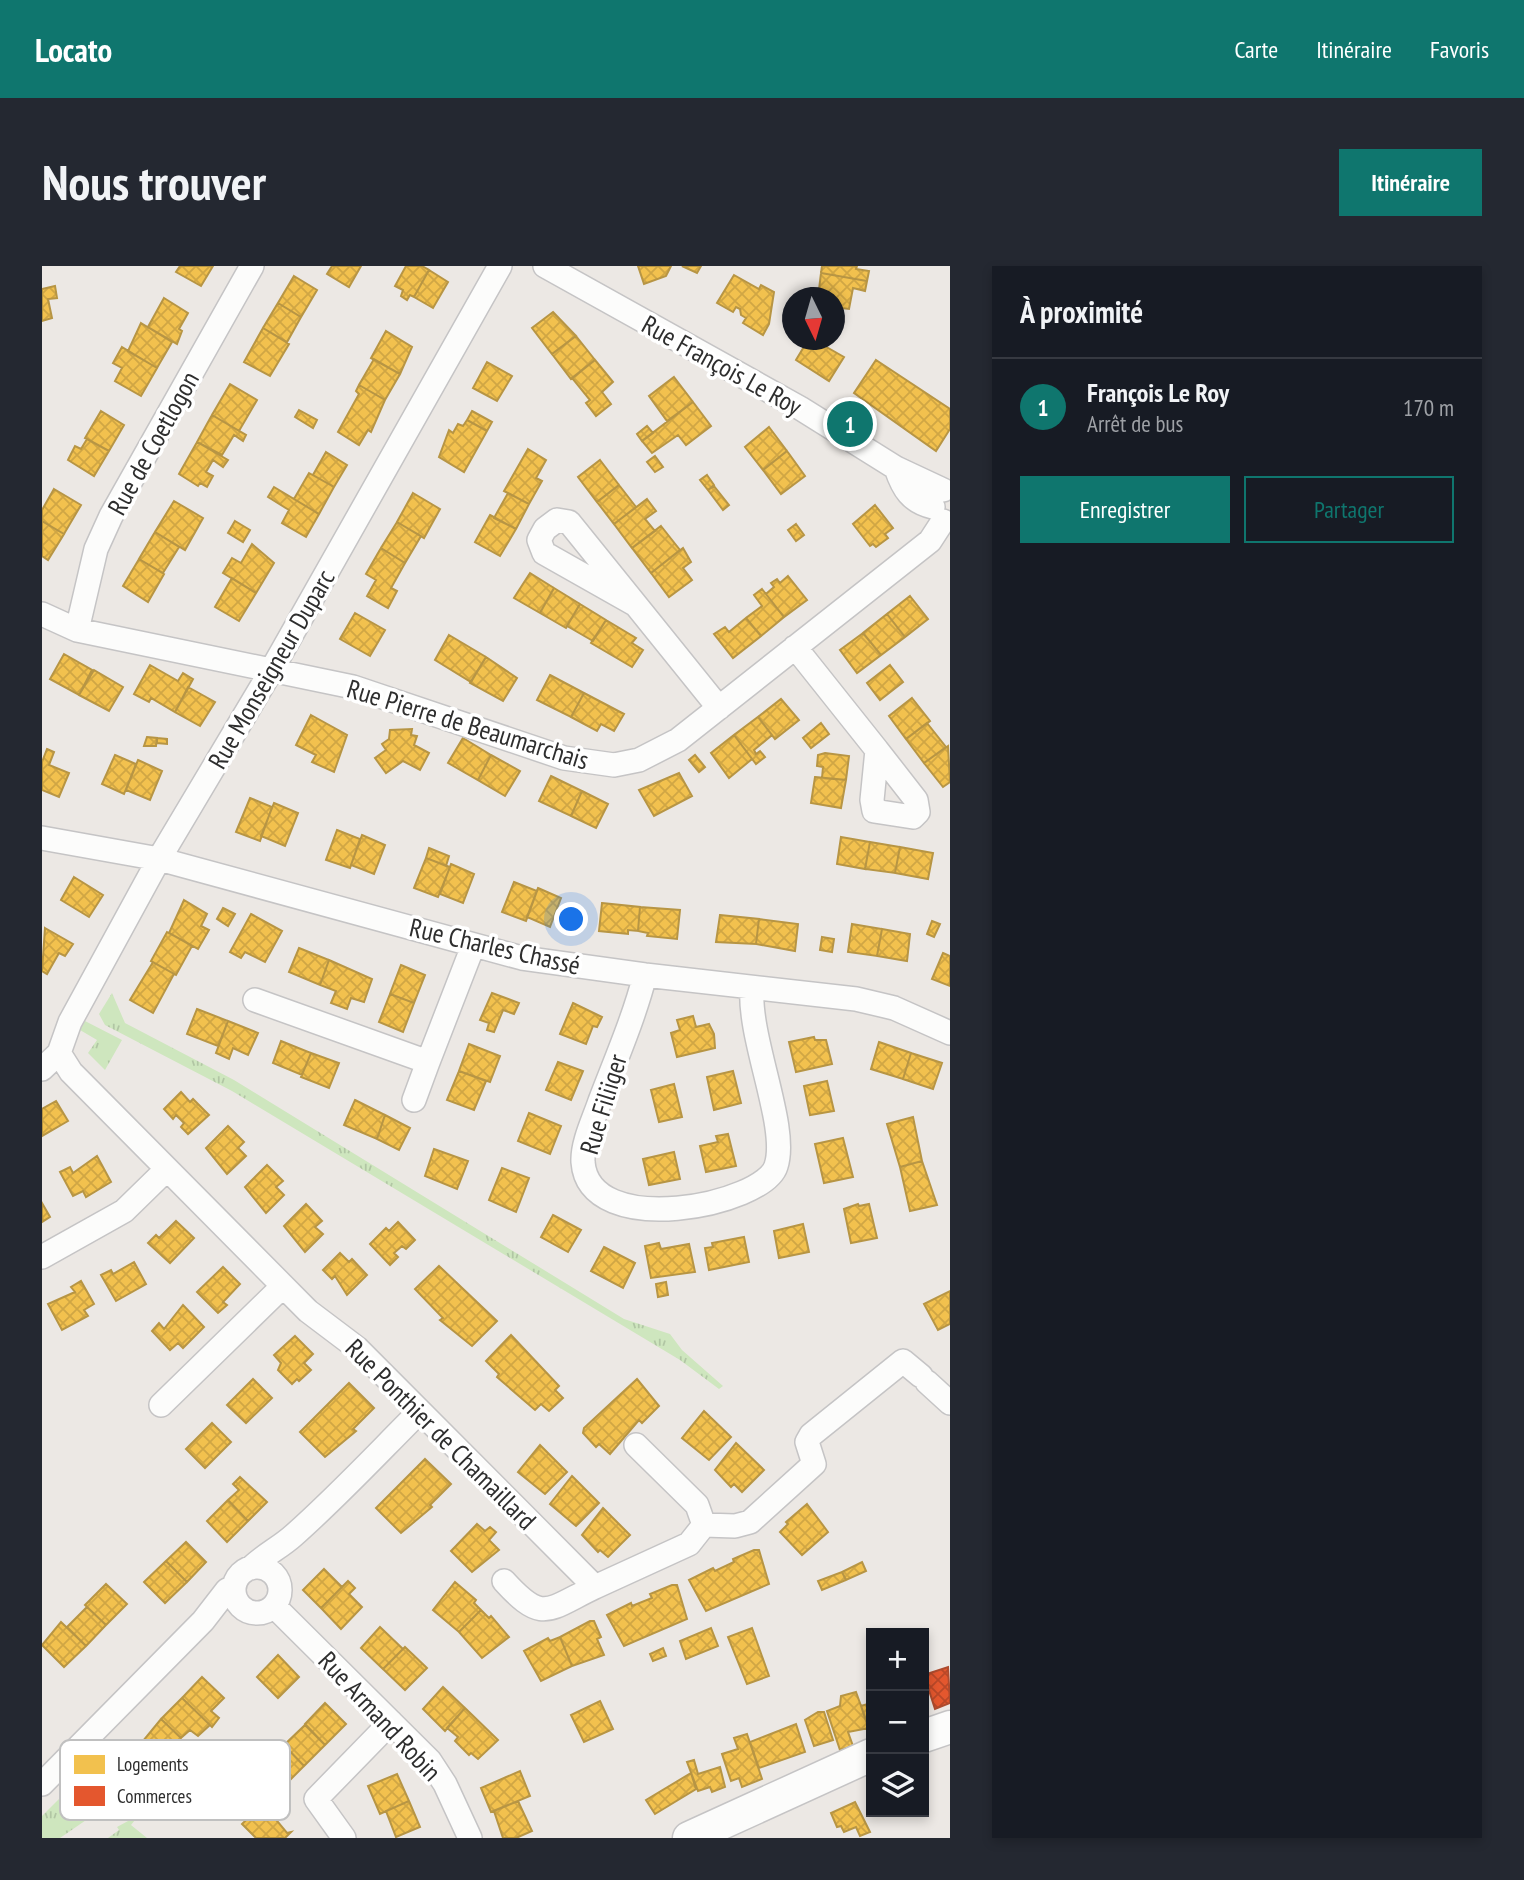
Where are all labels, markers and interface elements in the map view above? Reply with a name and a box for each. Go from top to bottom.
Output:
text: Locato [35,28,112,71]
text: Carte [1234,34,1278,65]
text: Itinéraire [1316,34,1392,65]
text: Favoris [1430,34,1489,65]
button: Itinéraire [1339,149,1482,216]
text: Nous trouver [42,150,266,214]
north arrow [782,287,845,350]
text: À proximité [1020,292,1143,331]
street label: Rue François Le Roy [636,307,808,423]
street label: Rue de Coetlogon [100,365,206,521]
text: François Le Roy [1087,376,1229,409]
text: 1 [1038,393,1049,422]
text: 170 m [1403,393,1454,422]
pin: 1 [827,398,873,450]
text: Arrêt de bus [1087,409,1183,438]
button: Enregistrer [1020,476,1230,543]
button: Partager [1244,476,1454,543]
street label: Rue Monseigneur Duparc [201,563,341,775]
street label: Rue Pierre de Beaumarchais [343,672,593,776]
your location [554,902,588,936]
street label: Rue Charles Chassé [406,910,584,982]
street label: Rue Filiiger [572,1050,634,1158]
street label: Rue Ponthier de Chamaillard [339,1332,543,1536]
map controls [866,1628,929,1817]
button: + [866,1628,929,1691]
street label: Rue Armand Robin [312,1644,448,1788]
button: − [866,1691,929,1754]
legend [60,1740,290,1820]
text: Logements [117,1752,189,1776]
button: layers [866,1754,929,1817]
text: Commerces [117,1784,192,1808]

